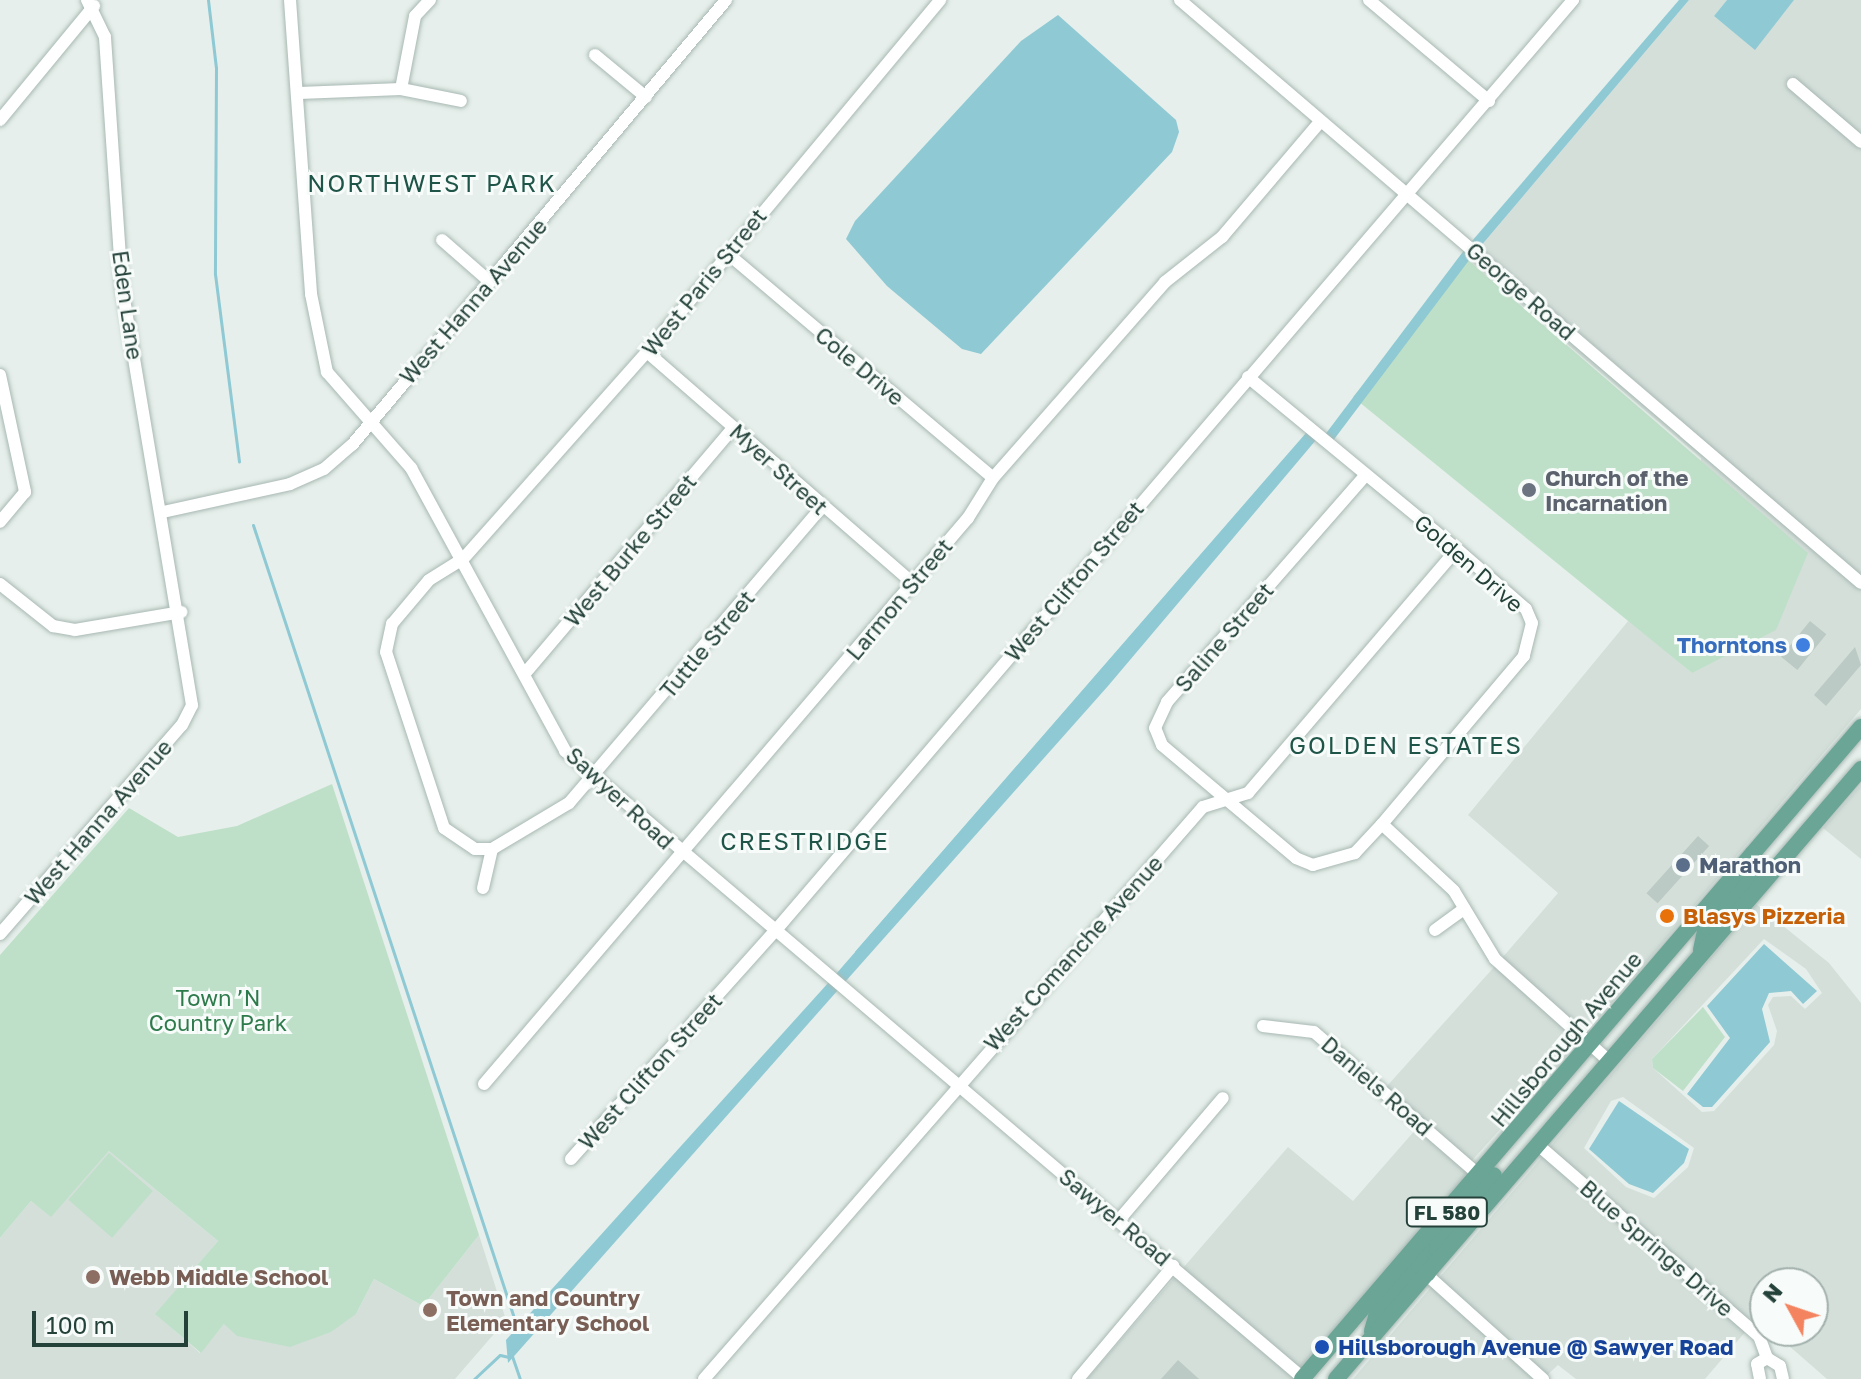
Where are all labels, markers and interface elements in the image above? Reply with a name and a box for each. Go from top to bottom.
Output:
district label: NORTHWEST PARK [307,169,557,197]
street label: West Paris Street [636,203,772,361]
street label: West Hanna Avenue [394,213,552,389]
street label: George Road [1461,237,1581,345]
street label: Eden Lane [107,249,149,361]
street label: Cole Drive [810,321,910,411]
street label: Myer Street [725,418,833,520]
place label: Church of the Incarnation [1545,464,1688,516]
street label: West Burke Street [559,468,701,632]
marker: Church of the Incarnation [1520,481,1538,499]
street label: West Clifton Street [999,495,1149,667]
street label: Golden Drive [1409,509,1529,617]
street label: Larmon Street [840,533,958,665]
street label: Saline Street [1169,577,1279,697]
street label: Tuttle Street [654,585,760,703]
place label: Thorntons [1677,632,1787,658]
marker: Thorntons [1794,636,1812,654]
district label: GOLDEN ESTATES [1289,731,1523,759]
street label: West Hanna Avenue [19,734,177,910]
street label: Sawyer Road [561,742,679,854]
district label: CRESTRIDGE [720,827,890,855]
street label: West Comanche Avenue [978,850,1168,1056]
place label: Marathon [1699,852,1801,878]
marker: Marathon [1674,856,1692,874]
place label: Blasys Pizzeria [1683,903,1845,929]
marker: Blasys Pizzeria [1658,907,1676,925]
street label: Hillsborough Avenue [1485,946,1647,1132]
park label: Town ’N Country Park [149,984,287,1036]
street label: West Clifton Street [573,987,727,1155]
street label: Daniels Road [1316,1031,1438,1141]
street label: Sawyer Road [1054,1163,1176,1271]
street label: Blue Springs Drive [1575,1174,1739,1322]
road number: FL 580 [1405,1196,1489,1228]
place label: Webb Middle School [109,1264,328,1290]
north arrow [1749,1267,1829,1347]
marker: Webb Middle School [84,1268,102,1286]
text: N [1756,1277,1787,1308]
place label: Town and Country Elementary School [446,1284,649,1336]
scale bar [36,1295,192,1345]
marker: Town and Country Elementary School [421,1301,439,1319]
text: 100 m [46,1310,115,1339]
place label: Hillsborough Avenue @ Sawyer Road [1338,1334,1734,1360]
marker: Hillsborough Avenue @ Sawyer Road [1313,1338,1331,1356]

